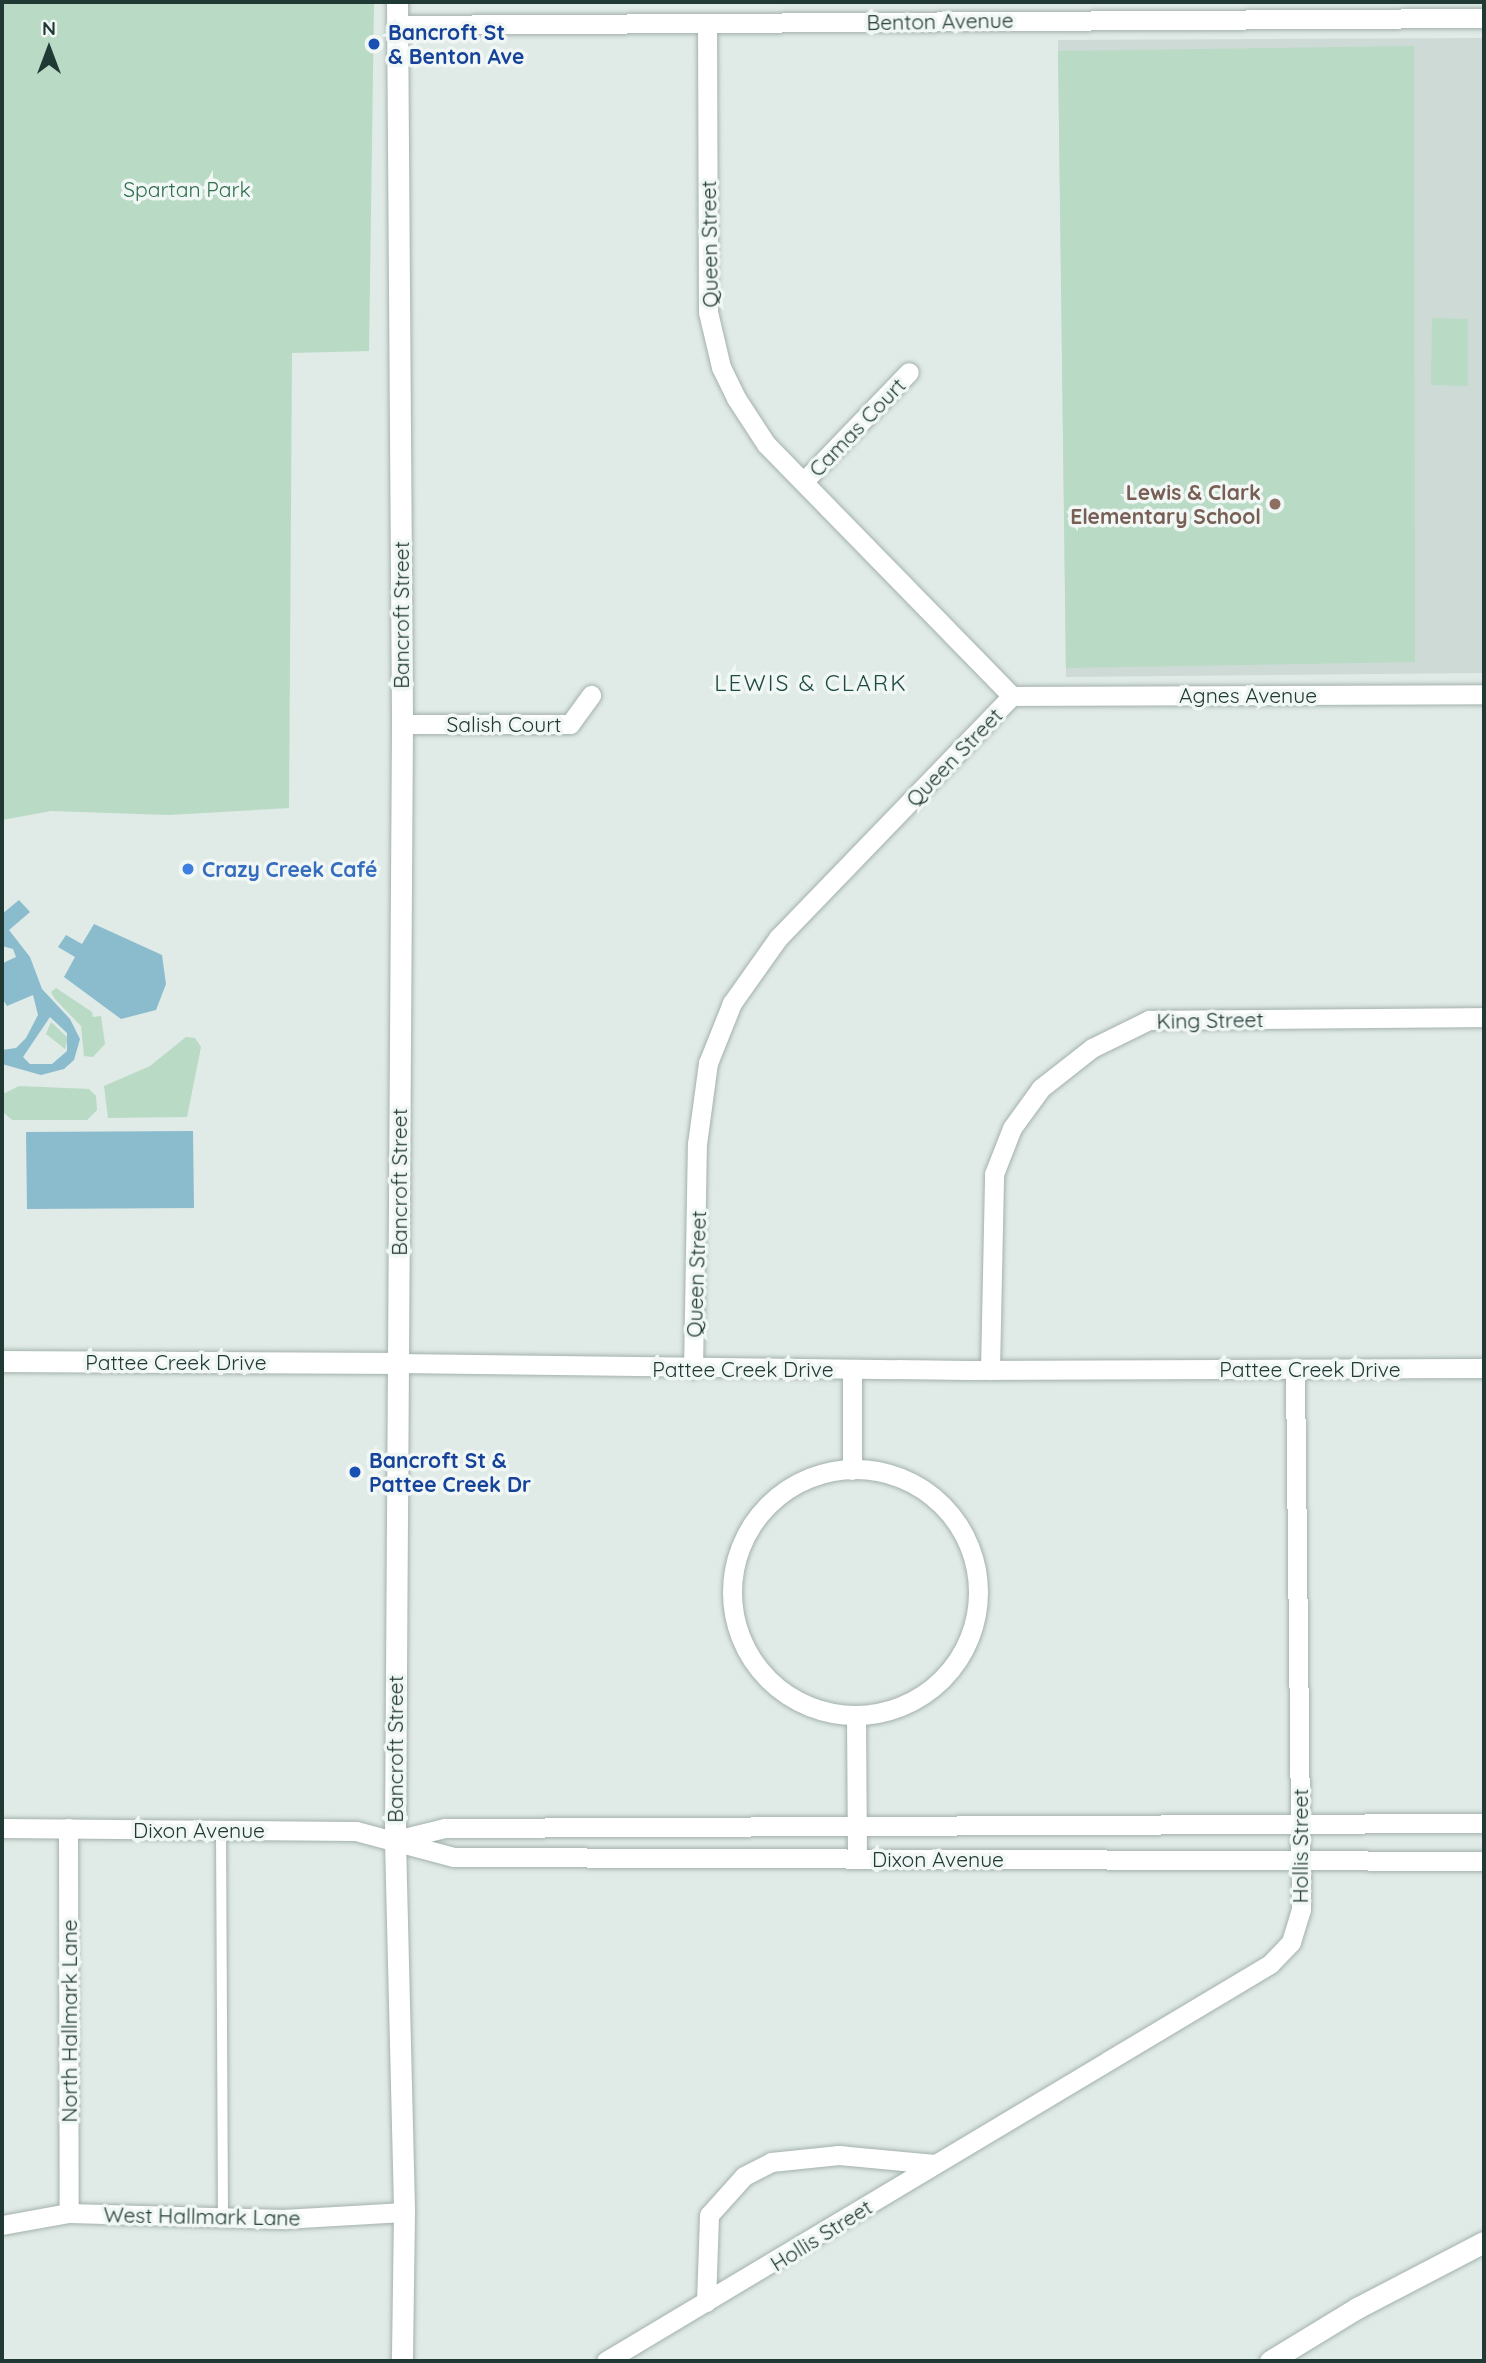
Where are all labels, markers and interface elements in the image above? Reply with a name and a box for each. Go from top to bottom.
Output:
street label: Benton Avenue [866,7,1014,35]
north arrow [14,14,84,84]
text: N [42,16,56,40]
place label: Bancroft St & Benton Ave [388,19,524,69]
marker: Bancroft St & Benton Ave [366,36,382,52]
park label: Spartan Park [123,176,251,202]
street label: Queen Street [695,180,723,308]
street label: Camas Court [804,372,910,482]
place label: Lewis & Clark Elementary School [1070,479,1261,529]
marker: Lewis & Clark Elementary School [1267,496,1283,512]
street label: Bancroft Street [388,541,414,689]
district label: LEWIS & CLARK [716,669,906,697]
street label: Agnes Avenue [1179,682,1317,708]
street label: Queen Street [901,702,1007,812]
street label: Salish Court [447,711,561,737]
place label: Crazy Creek Café [202,856,377,882]
marker: Crazy Creek Café [180,861,196,877]
street label: King Street [1156,1006,1264,1034]
street label: Bancroft Street [386,1108,412,1256]
street label: Queen Street [681,1210,711,1338]
street label: Pattee Creek Drive [85,1349,267,1375]
street label: Pattee Creek Drive [652,1356,834,1382]
street label: Pattee Creek Drive [1219,1356,1401,1382]
place label: Bancroft St & Pattee Creek Dr [369,1447,531,1497]
marker: Bancroft St & Pattee Creek Dr [347,1464,363,1480]
street label: Bancroft Street [382,1675,408,1823]
street label: Hollis Street [1287,1789,1313,1903]
street label: Dixon Avenue [133,1817,265,1843]
street label: Dixon Avenue [872,1846,1004,1872]
street label: North Hallmark Lane [56,1919,82,2123]
street label: Hollis Street [766,2194,876,2276]
street label: West Hallmark Lane [103,2202,301,2230]

